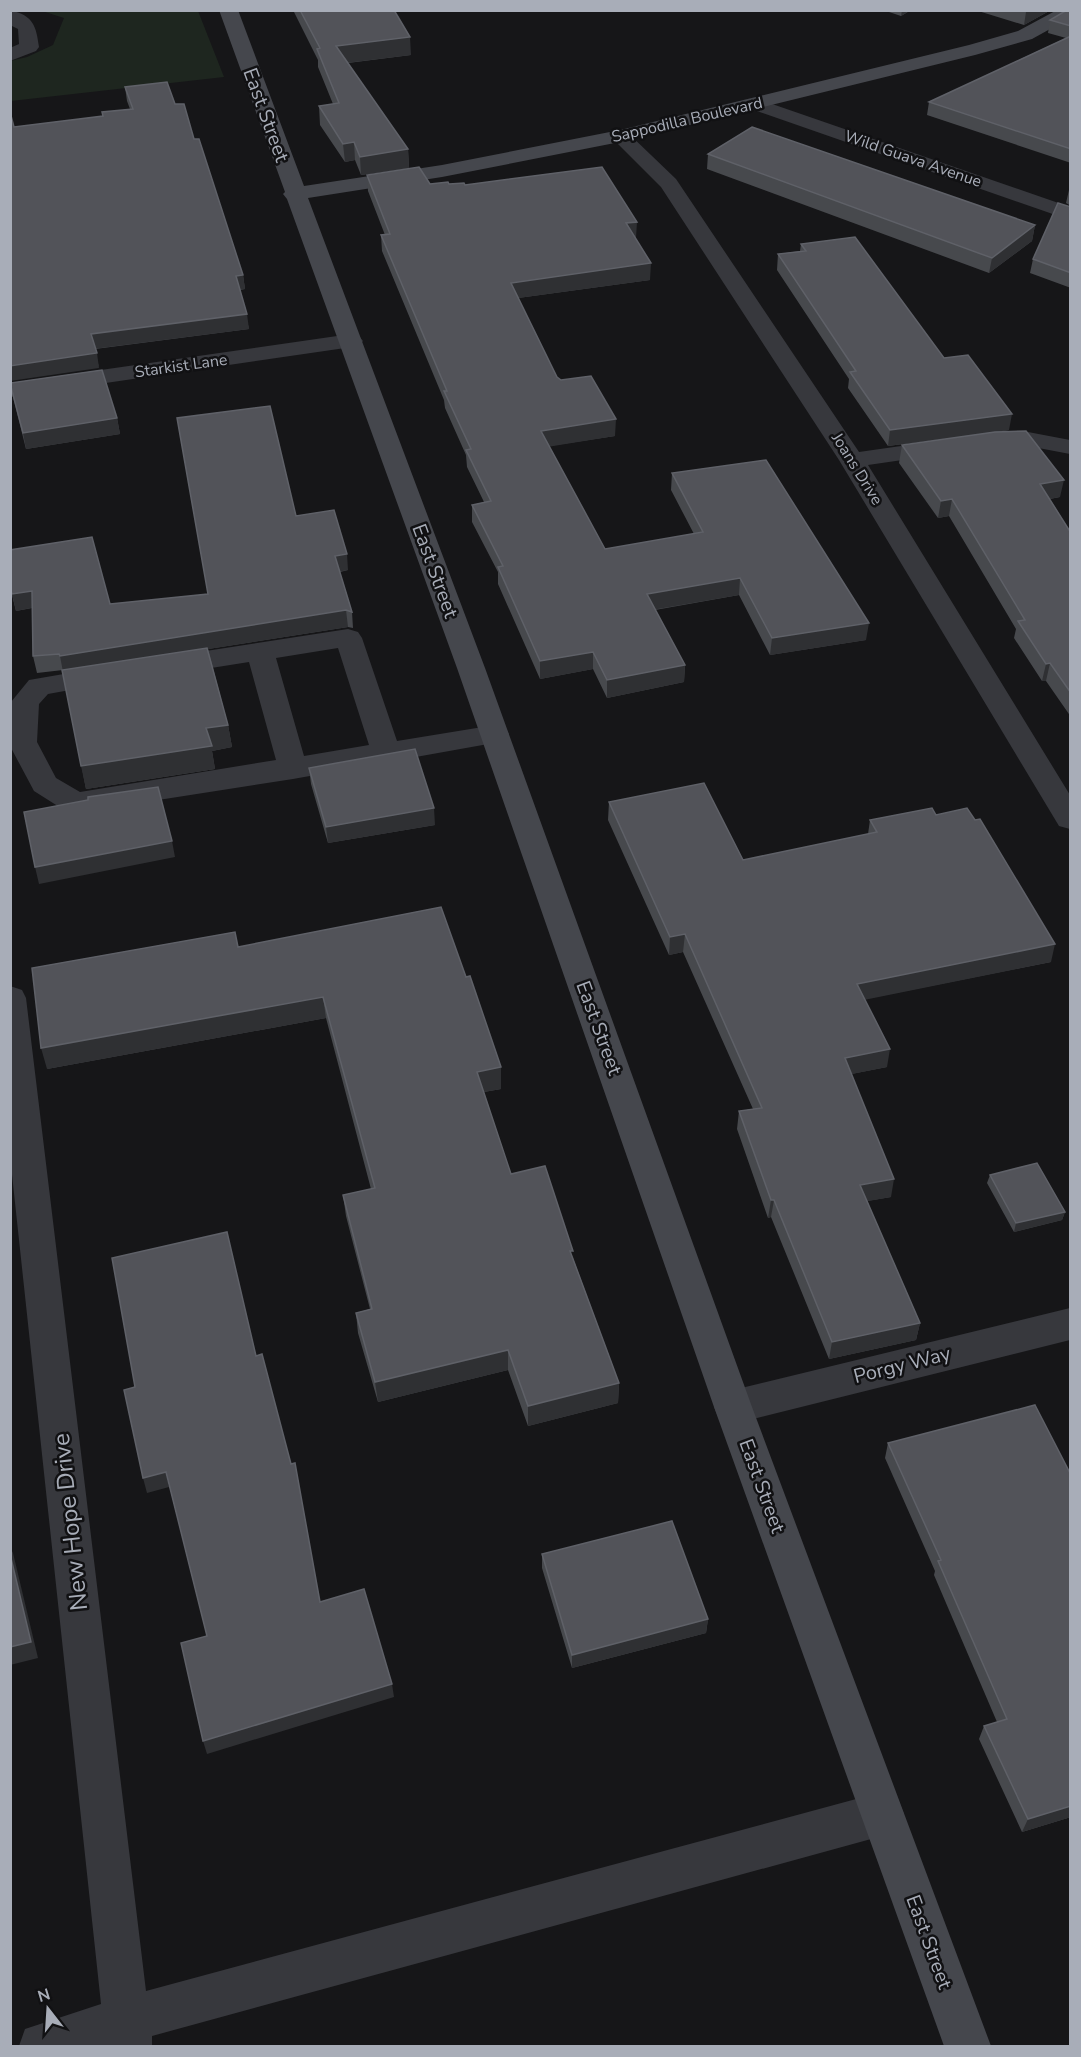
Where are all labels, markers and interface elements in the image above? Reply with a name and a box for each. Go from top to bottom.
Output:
street label: East Street [236,64,296,167]
street label: Sappodilla Boulevard [609,92,765,148]
street label: Wild Guava Avenue [842,125,984,193]
street label: Starkist Lane [133,349,229,383]
street label: Joans Drive [826,428,888,509]
street label: East Street [405,520,465,623]
street label: East Street [569,977,629,1080]
street label: Porgy Way [851,1340,954,1390]
street label: New Hope Drive [45,1432,95,1612]
street label: East Street [732,1435,792,1538]
street label: East Street [899,1891,959,1994]
north arrow [18,1979,78,2039]
text: N [35,1983,53,2008]

